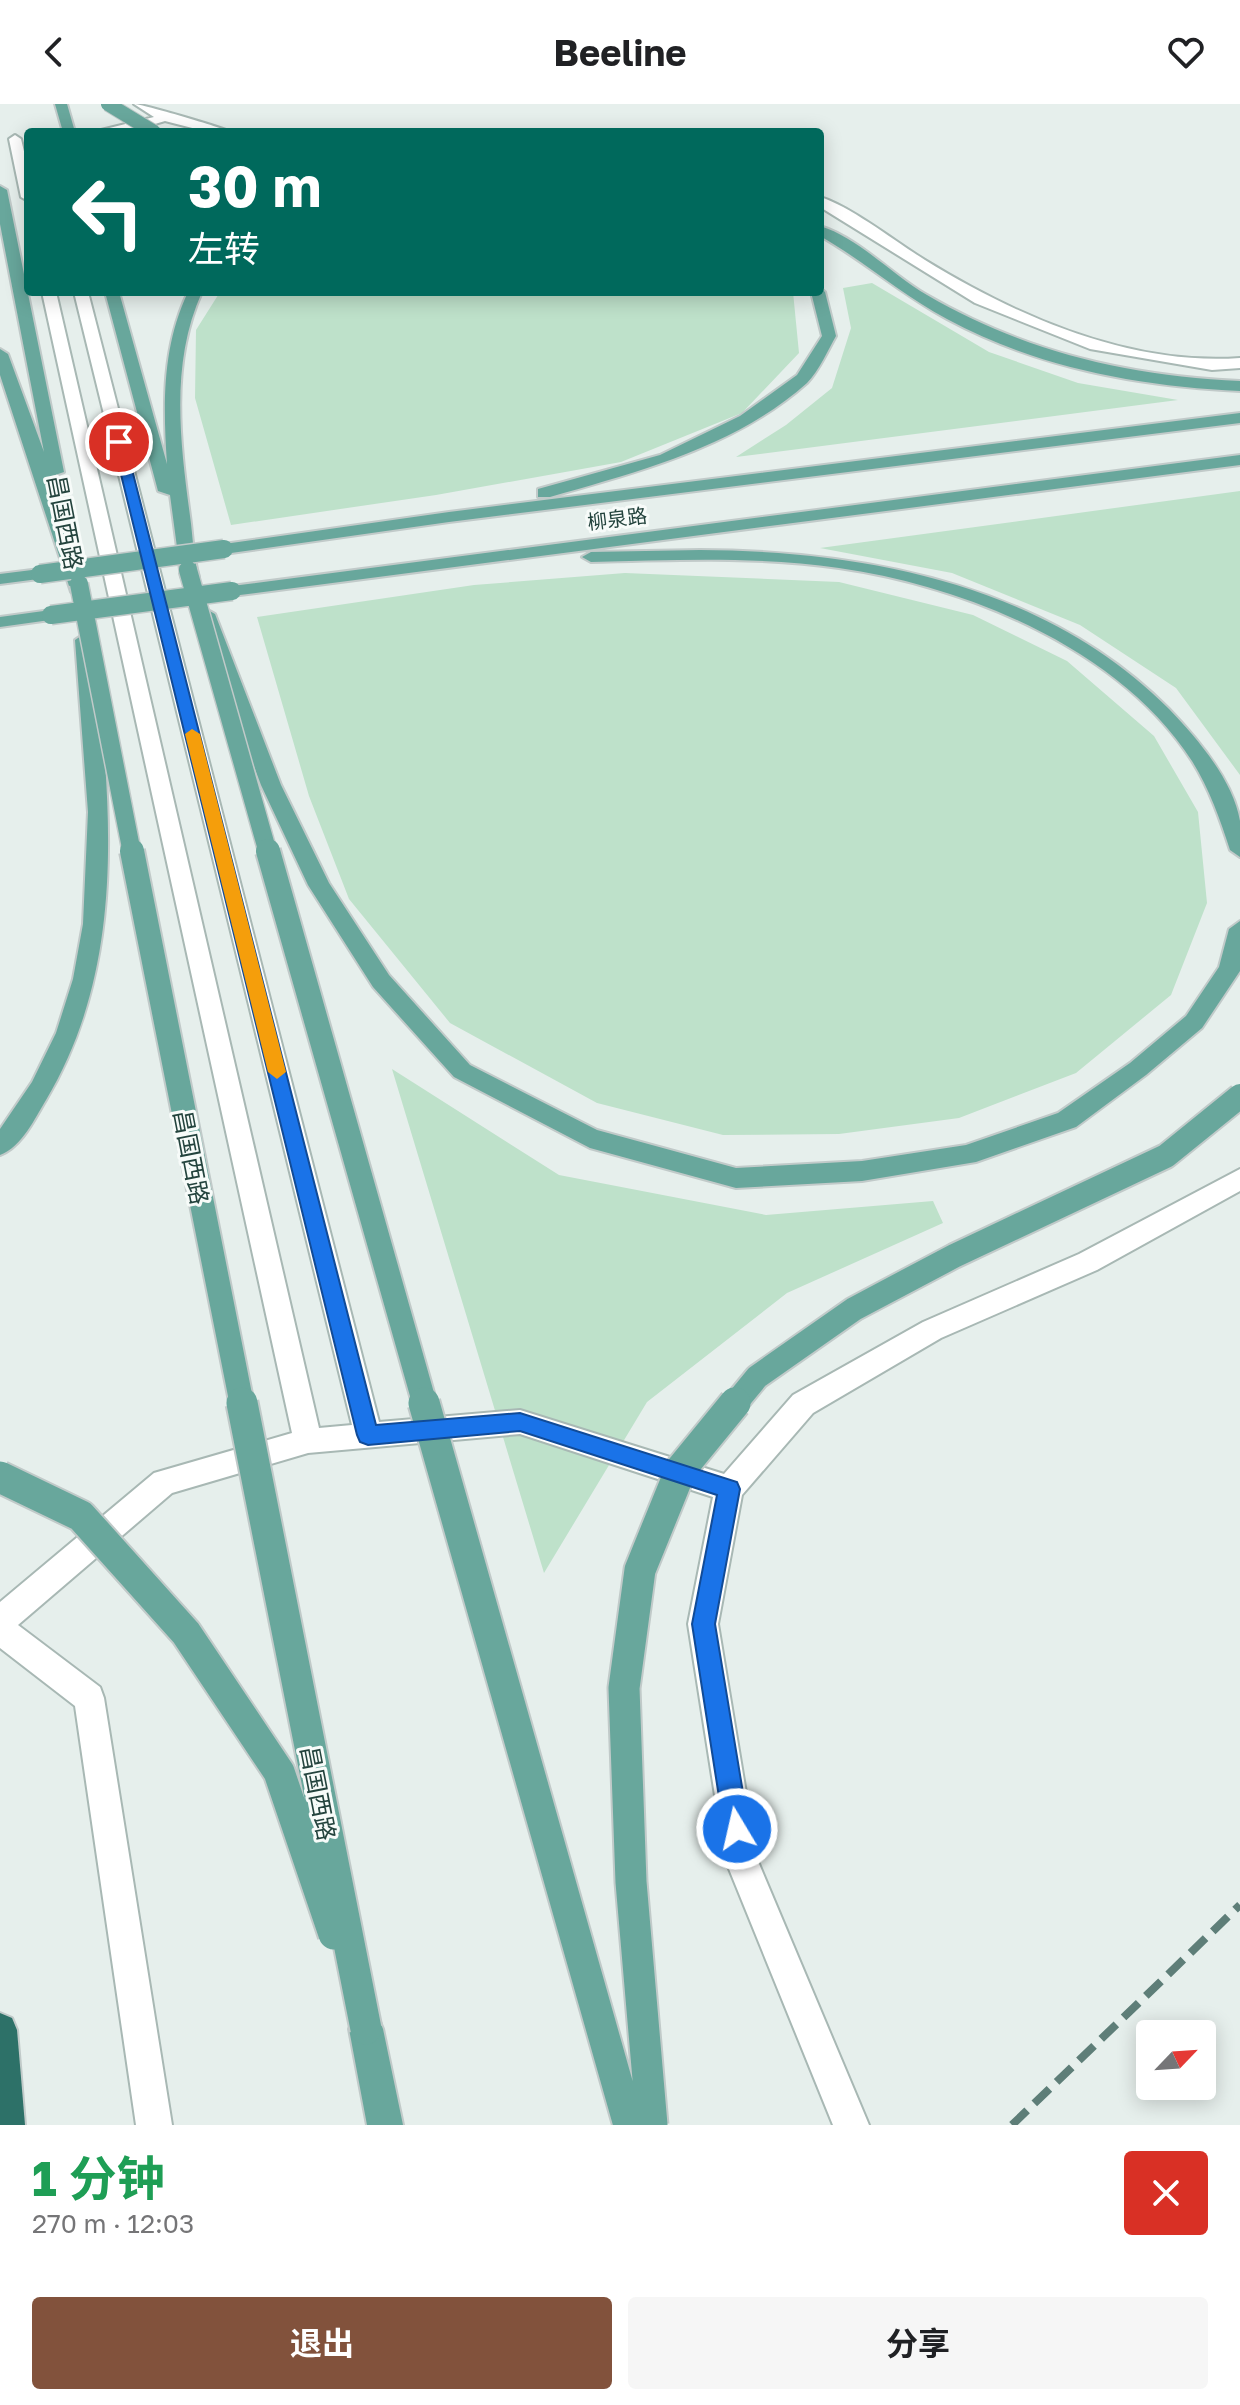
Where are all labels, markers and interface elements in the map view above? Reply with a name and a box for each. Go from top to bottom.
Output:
icon: back [32,30,76,74]
icon: heart [1164,30,1208,74]
text: Beeline [554,31,686,74]
text: 30 m [188,152,322,219]
icon: left [56,160,160,264]
text: 左转 [188,227,260,270]
pin [85,408,153,476]
icon: arrive [97,420,141,464]
street label: 昌国西路 [43,472,89,572]
street label: 柳泉路 [586,502,648,534]
street label: 昌国西路 [169,1107,215,1207]
street label: 昌国西路 [296,1743,342,1843]
position arrow [695,1787,779,1871]
north arrow [1136,2020,1216,2100]
map controls [1136,2020,1216,2100]
text: 1 分钟 [32,2149,165,2207]
button: close [1124,2151,1208,2235]
text: 270 m · 12:03 [32,2208,194,2239]
button: 退出 [32,2297,612,2389]
button: 分享 [628,2297,1208,2389]

